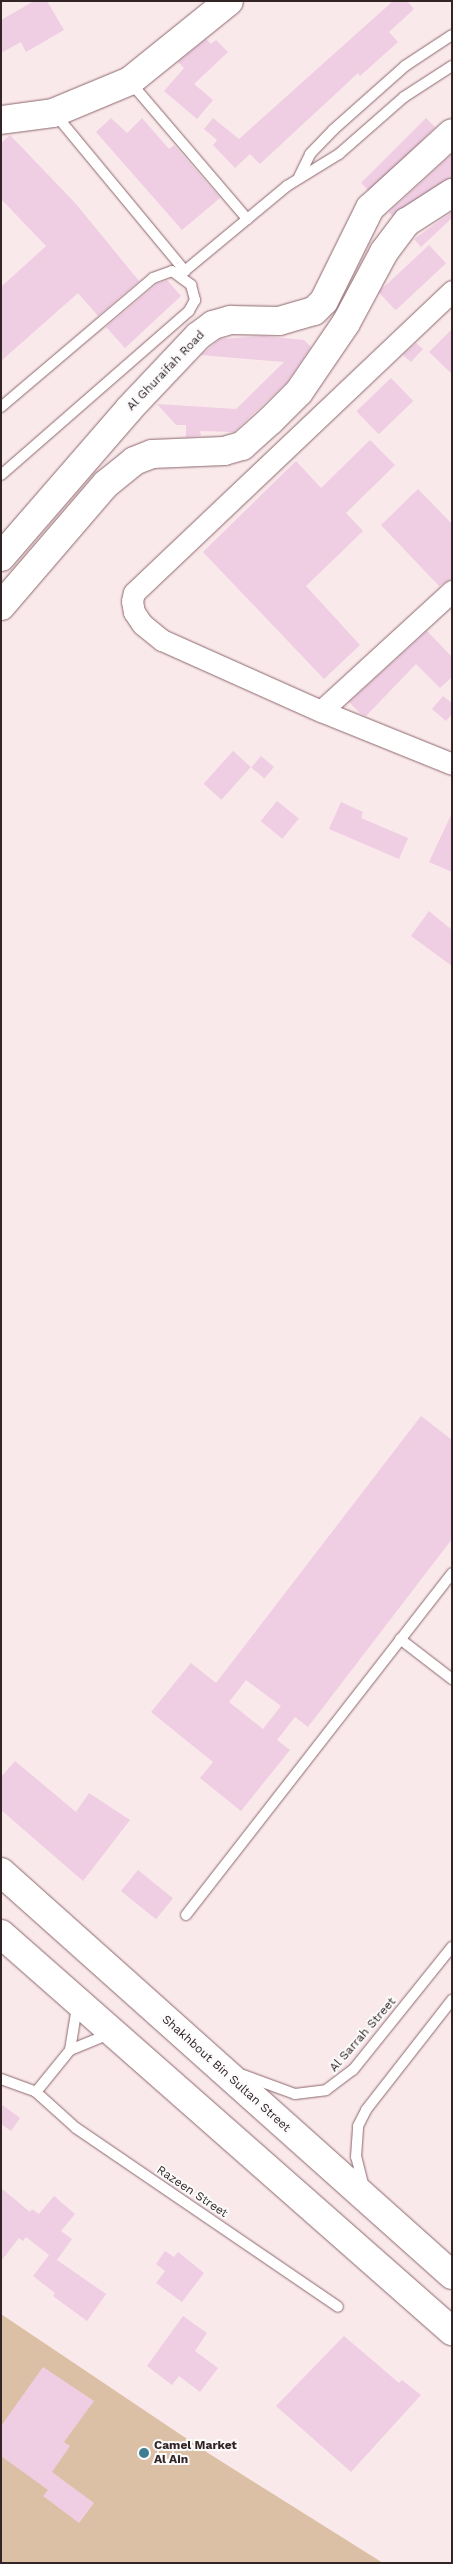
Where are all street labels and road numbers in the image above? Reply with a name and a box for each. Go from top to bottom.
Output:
street label: Al Ghuraifah Road [124,328,208,414]
street label: Al Sarrah Street [327,1995,399,2075]
street label: Shakhbout Bin Sultan Street [159,2012,293,2136]
street label: Razeen Street [154,2163,230,2221]

